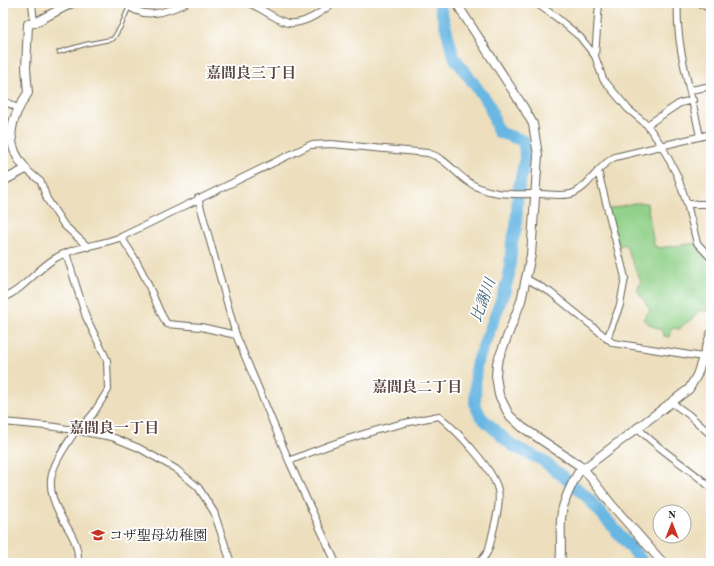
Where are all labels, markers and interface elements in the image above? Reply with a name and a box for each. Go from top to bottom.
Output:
district label: 嘉間良三丁目 [206,65,296,82]
water label: 比謝川 [468,274,500,324]
district label: 嘉間良二丁目 [372,379,462,396]
district label: 嘉間良一丁目 [69,420,159,437]
north arrow [652,504,692,544]
text: N [668,510,677,521]
school or university icon: コザ聖母幼稚園 [90,527,106,543]
place label: コザ聖母幼稚園 [109,528,207,543]

